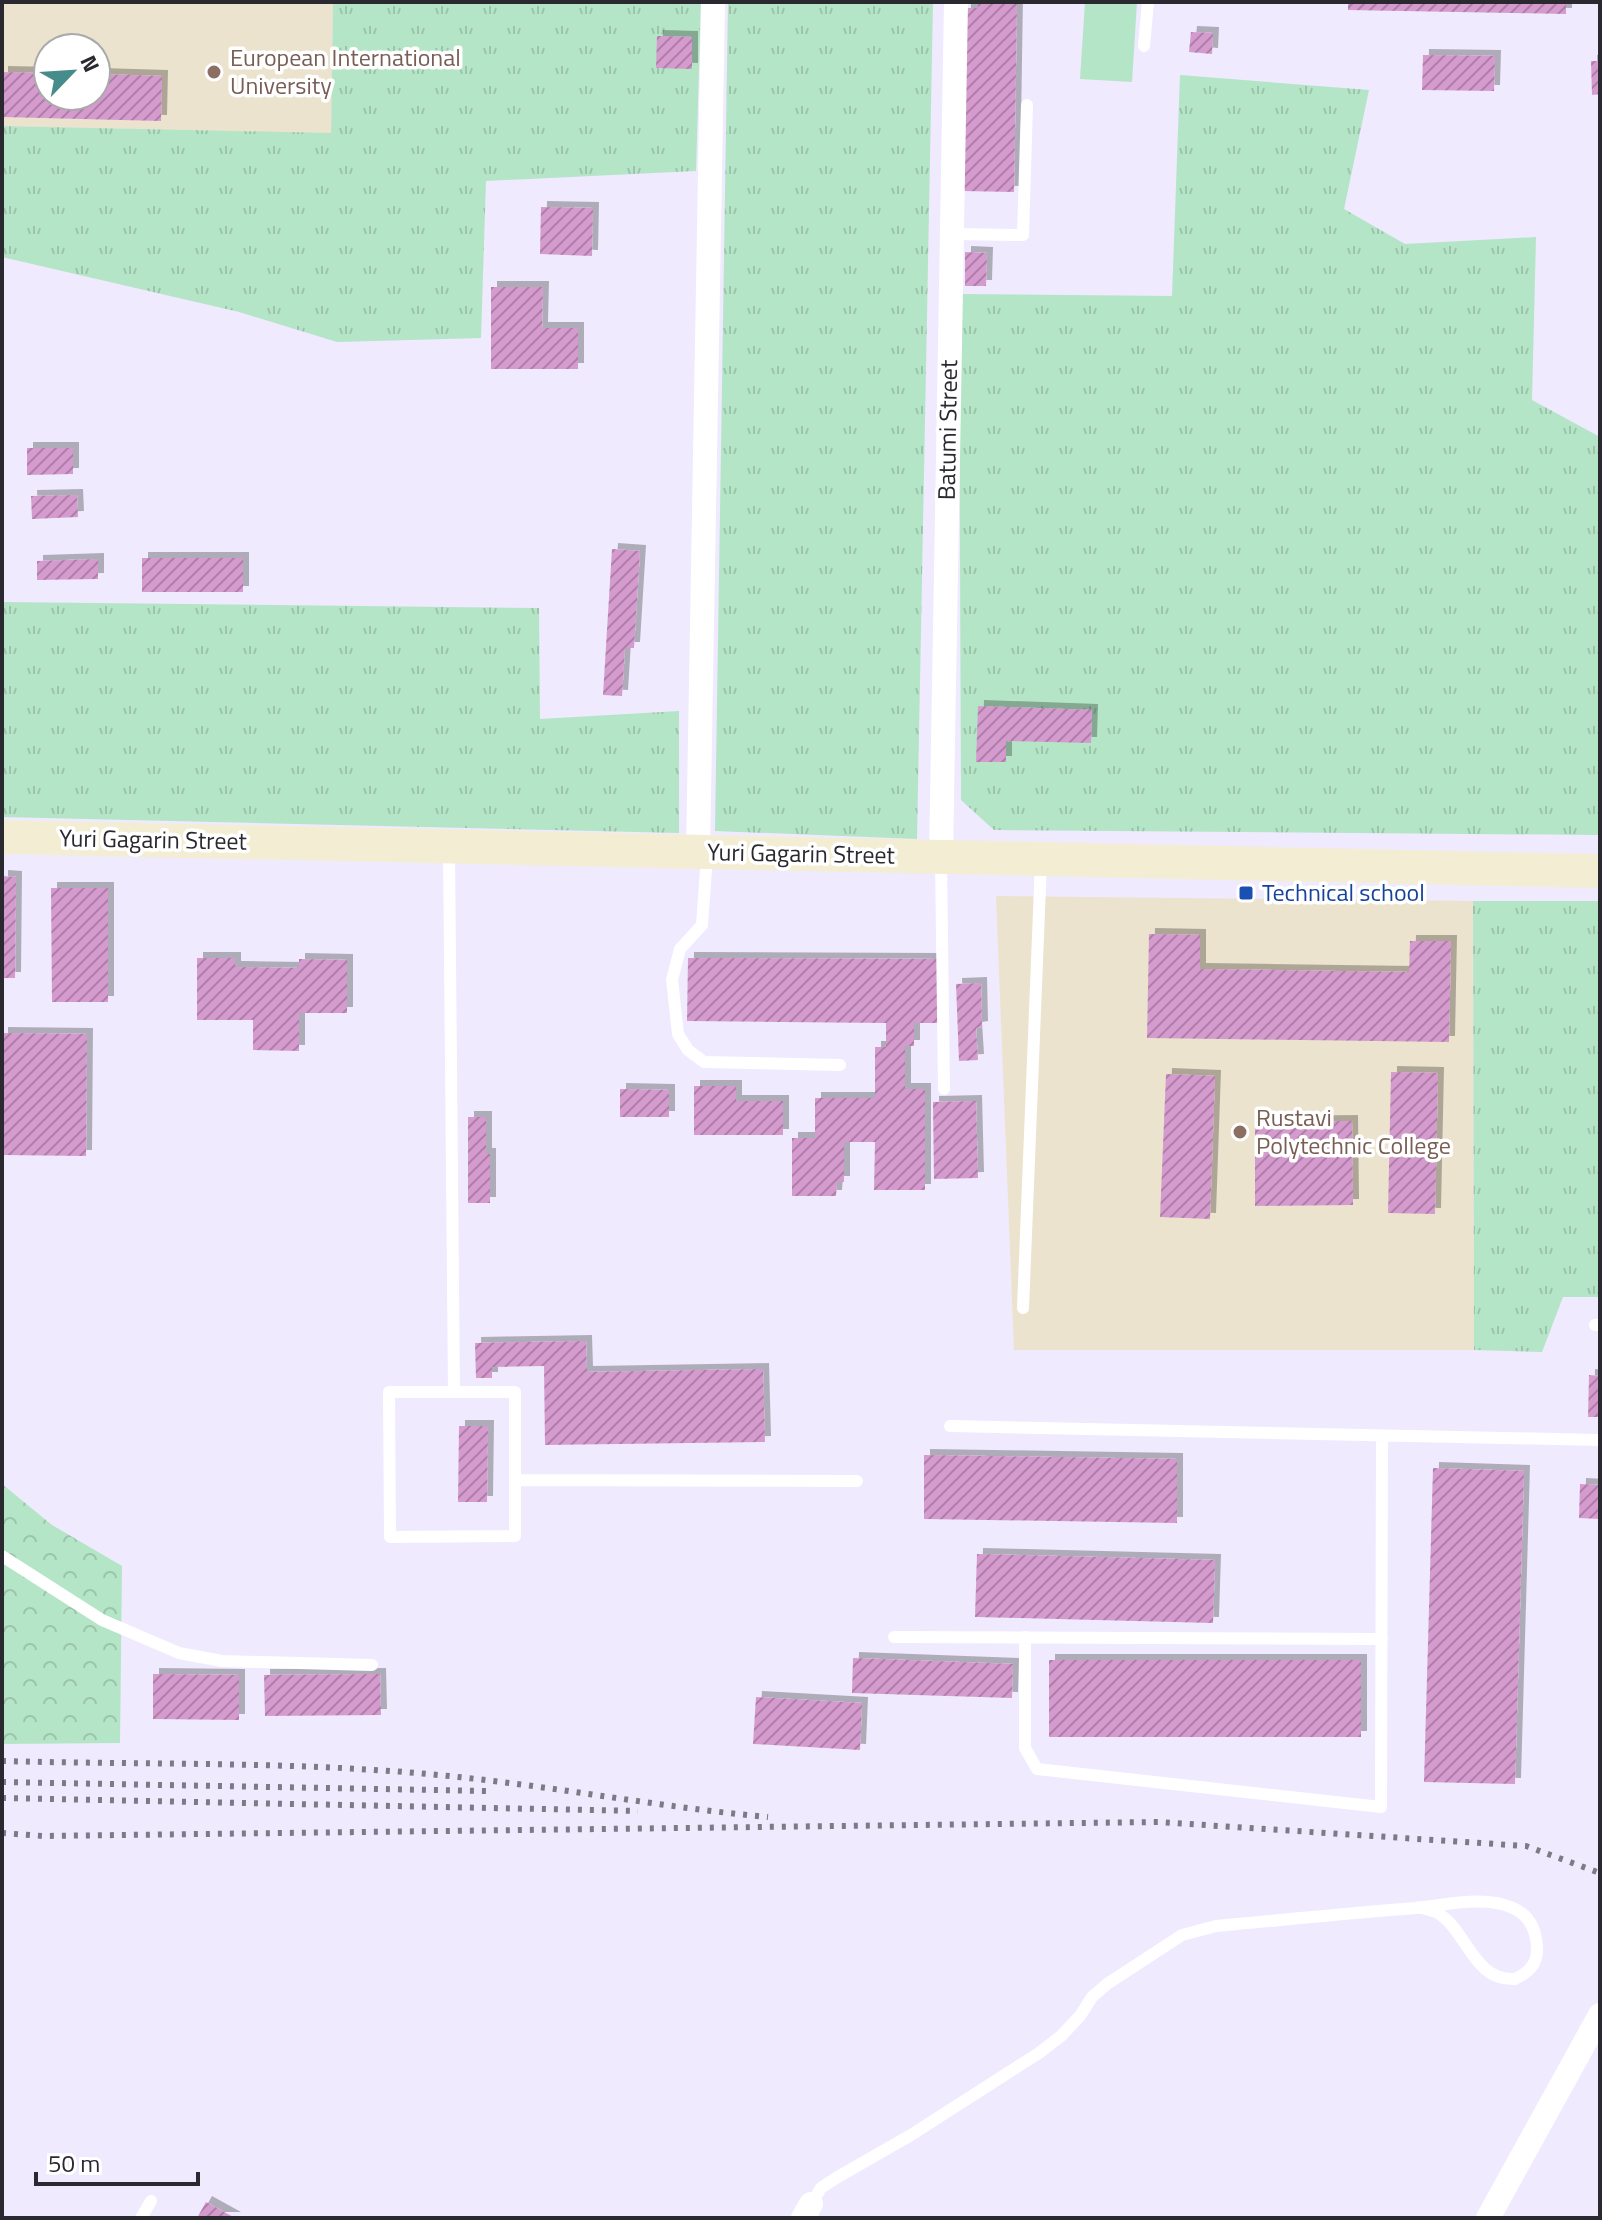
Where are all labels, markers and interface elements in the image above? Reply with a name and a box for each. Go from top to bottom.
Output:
north arrow [32,32,112,112]
place label: European International University [230,39,461,103]
text: N [71,49,109,78]
marker: European International University [205,63,223,81]
street label: Batumi Street [928,359,966,501]
street label: Yuri Gagarin Street [59,819,248,859]
street label: Yuri Gagarin Street [707,833,896,873]
place label: Technical school [1262,874,1425,910]
marker: Technical school [1237,884,1255,902]
place label: Rustavi Polytechnic College [1256,1099,1451,1163]
marker: Rustavi Polytechnic College [1231,1123,1249,1141]
scale bar [36,2136,198,2186]
text: 50 m [48,2145,100,2181]

